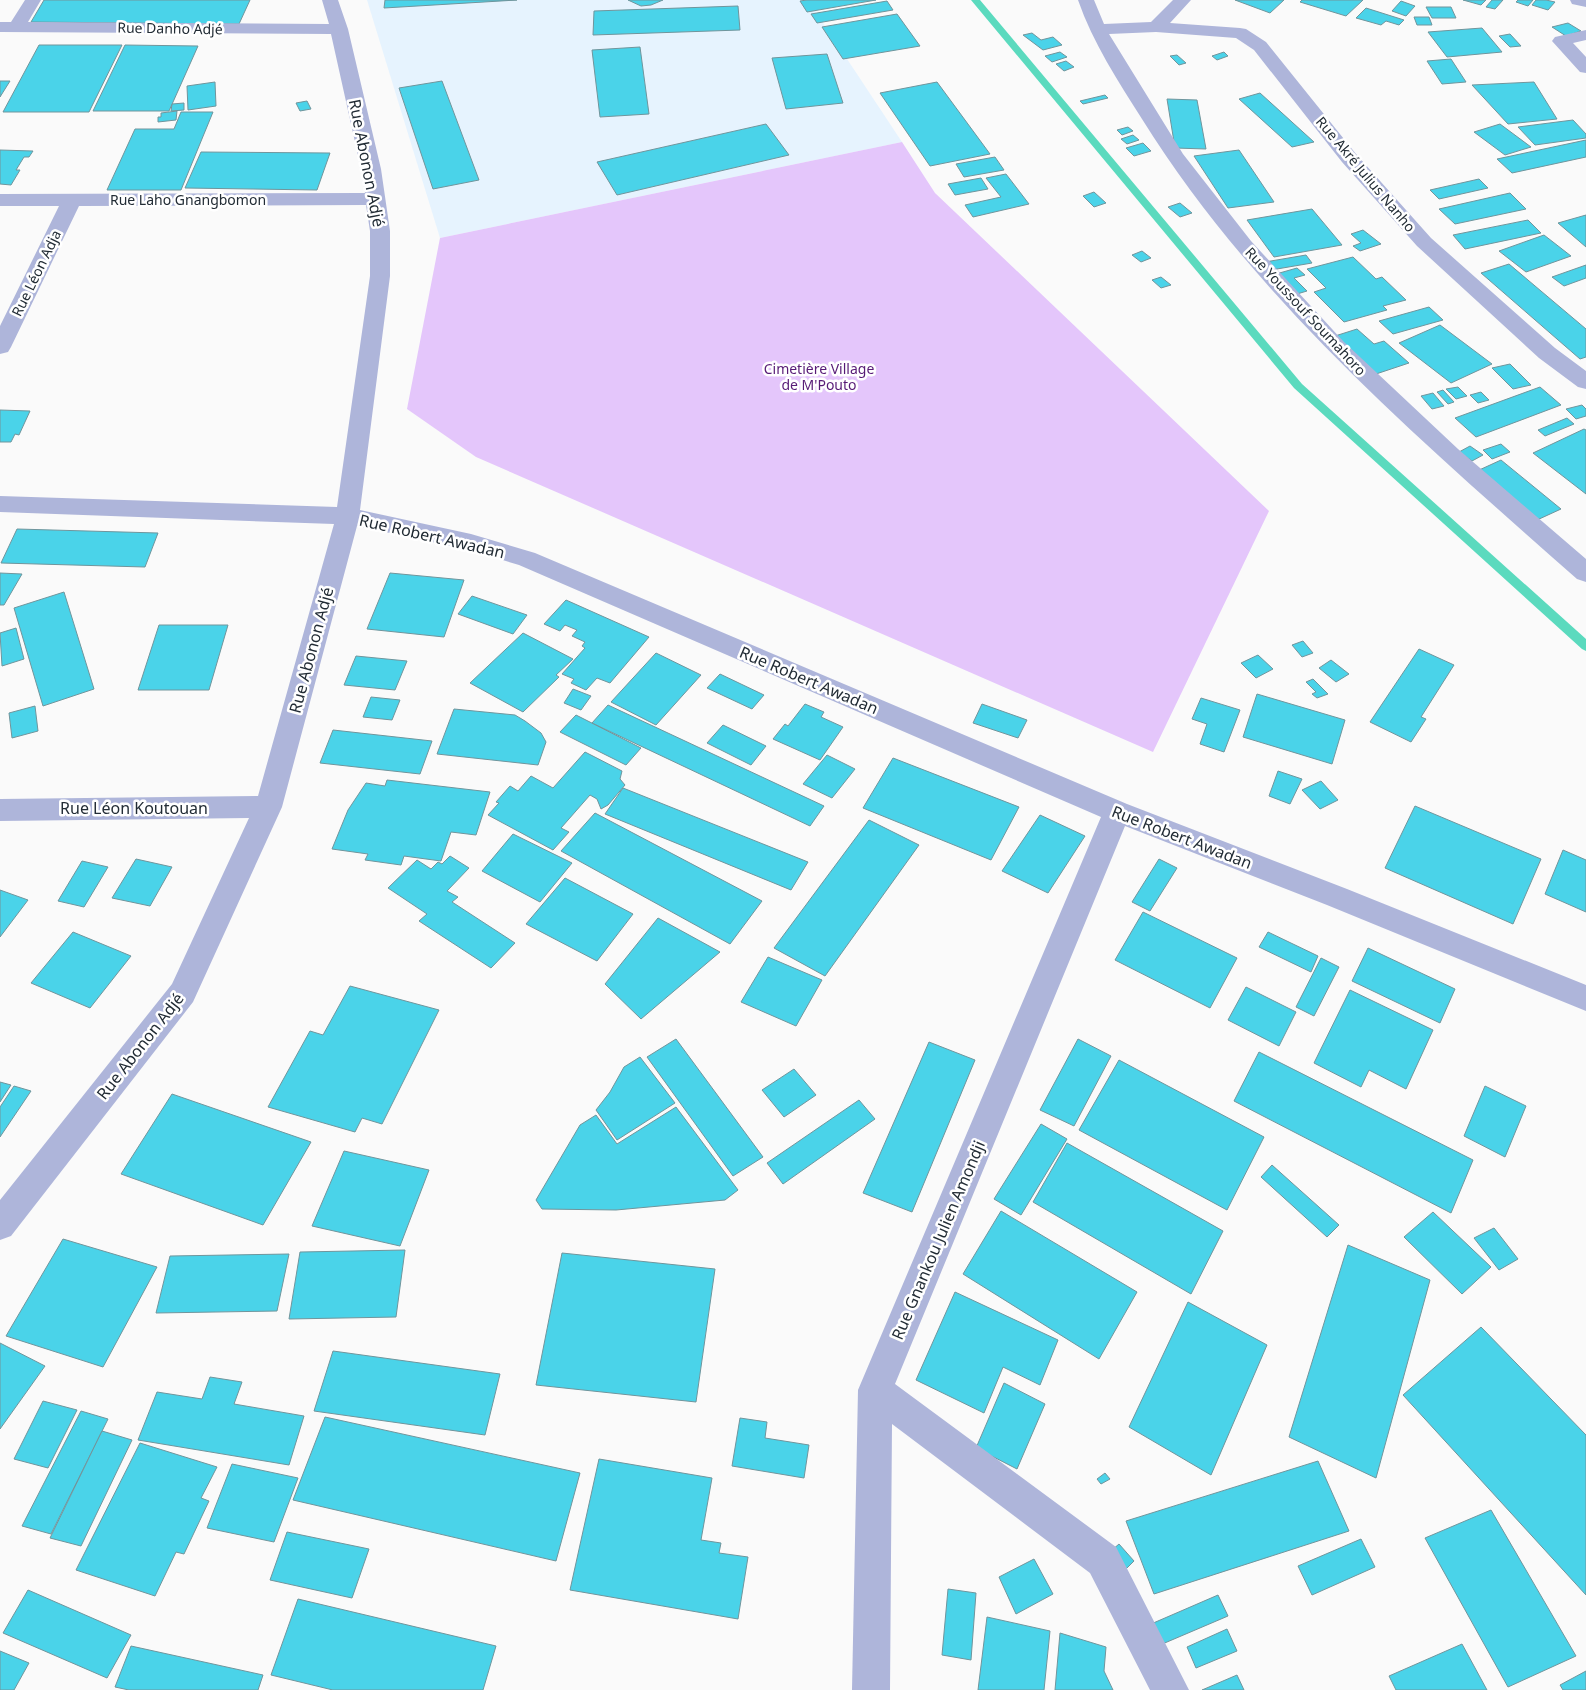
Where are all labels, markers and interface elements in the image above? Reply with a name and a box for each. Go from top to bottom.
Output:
street label: Rue Danho Adjé [117,18,223,38]
street label: Rue Abonon Adjé [344,97,390,229]
street label: Rue Akré Julius Nanho [1312,112,1420,236]
street label: Rue Laho Gnangbomon [110,190,266,209]
street label: Rue Léon Adja [7,227,65,319]
street label: Rue Youssouf Soumahoro [1241,243,1371,379]
park label: Cimetière Village de M'Pouto [764,359,874,394]
street label: Rue Robert Awadan [357,509,507,563]
street label: Rue Abonon Adjé [284,585,338,715]
street label: Rue Robert Awadan [736,641,882,719]
street label: Rue Léon Koutouan [60,797,208,819]
street label: Rue Robert Awadan [1109,800,1255,874]
street label: Rue Abonon Adjé [91,988,189,1104]
street label: Rue Gnankou Julien Amondji [886,1137,990,1343]

